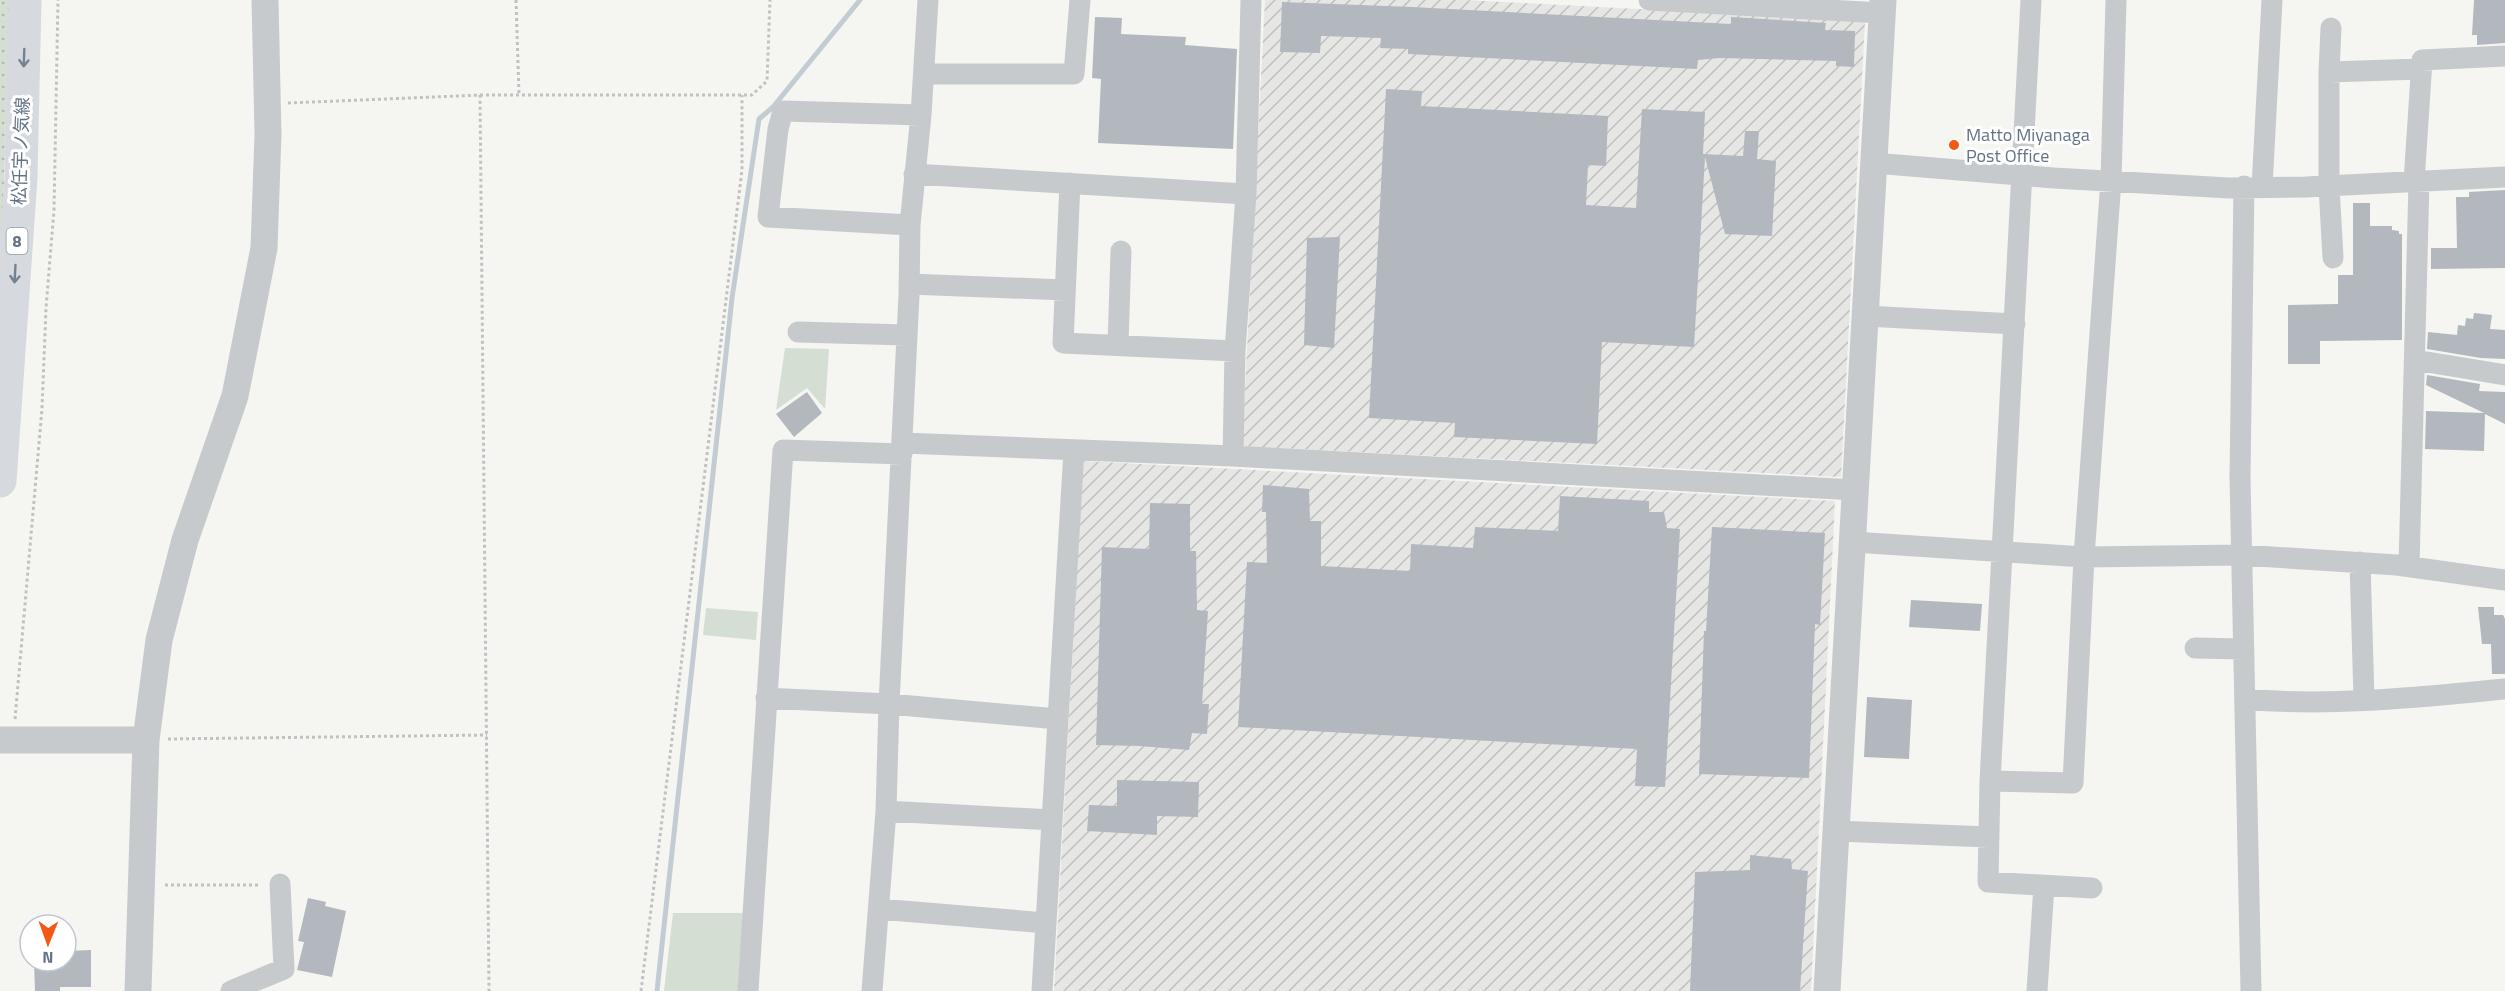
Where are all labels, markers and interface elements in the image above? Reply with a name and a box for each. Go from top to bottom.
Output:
one-way arrow [19,48,30,68]
street label: 松任宇ノ気線 [5,97,36,205]
place label: Matto Miyanaga Post Office [1966,121,2090,169]
marker: Matto Miyanaga Post Office [1947,138,1961,152]
road number: 8 [7,228,28,254]
one-way arrow [10,264,21,284]
north arrow [18,913,78,973]
text: N [42,946,53,970]

